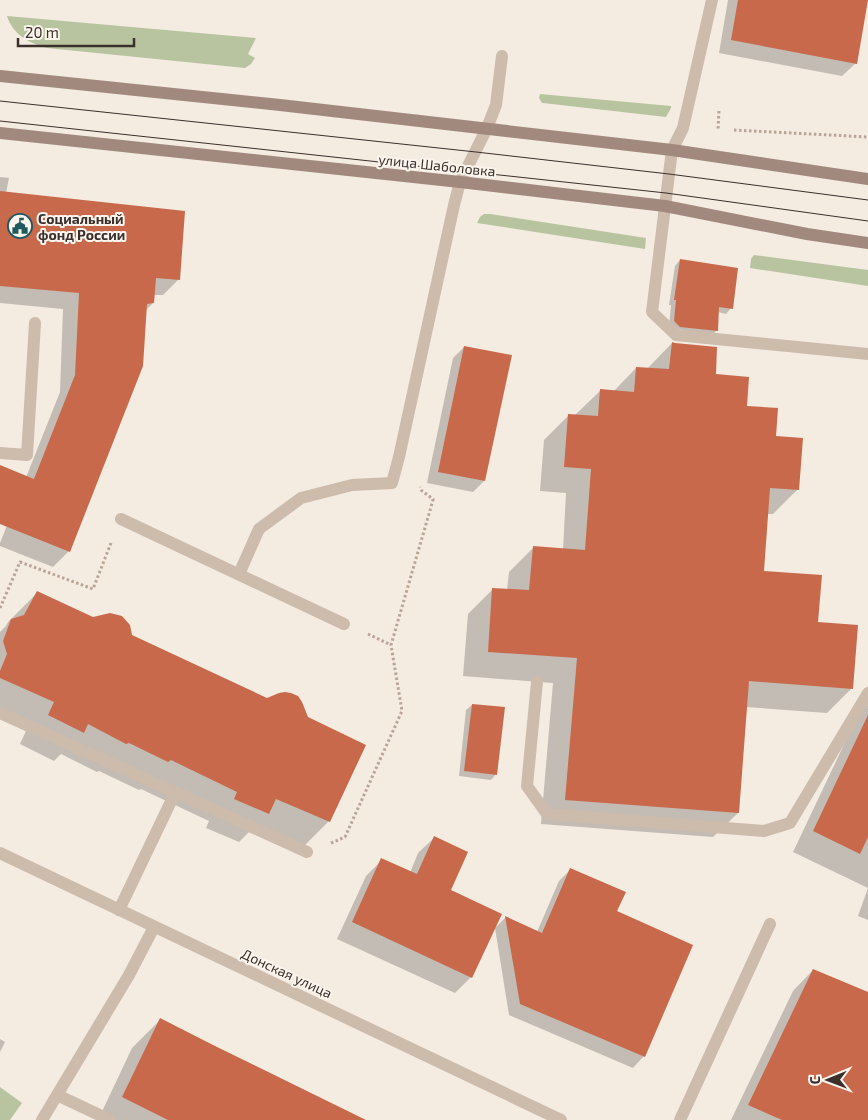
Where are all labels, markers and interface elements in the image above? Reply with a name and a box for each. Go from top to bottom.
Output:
scale bar [18,15,134,47]
text: 20 m [25,23,59,41]
street label: улица Шаболовка [378,150,496,180]
place label: Социальный фонд России [38,210,125,243]
public building icon: Социальный фонд России [7,213,33,239]
street label: Донская улица [239,945,335,1001]
north arrow [803,1055,853,1105]
text: С [806,1076,823,1085]

